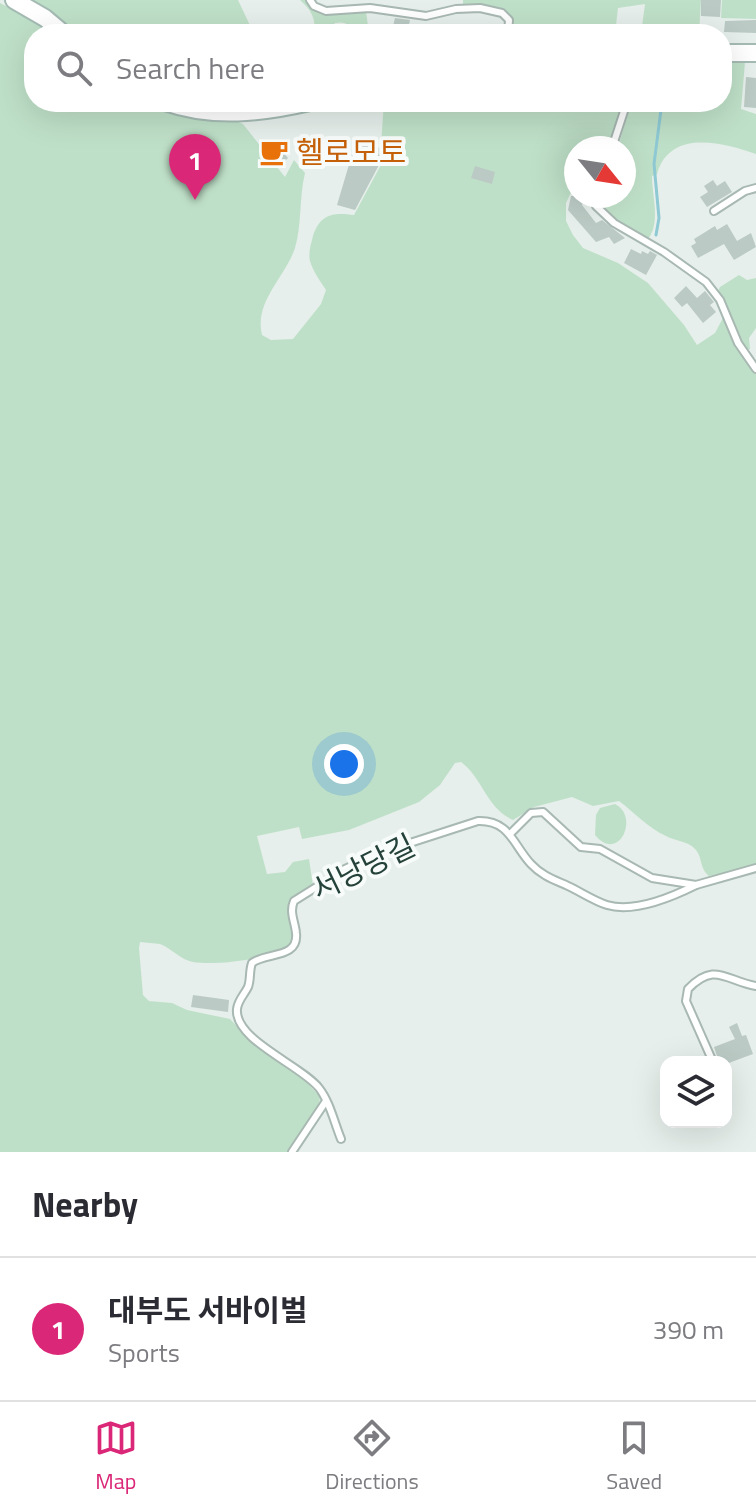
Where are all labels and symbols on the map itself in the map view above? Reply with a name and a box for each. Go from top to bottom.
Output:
place label: 헬로모토 [296,129,406,175]
pin: 1 [169,134,221,200]
north arrow [564,136,636,208]
cafe icon: 헬로모토 [259,137,289,167]
your location [324,744,364,784]
street label: 서낭당길 [303,822,423,912]

